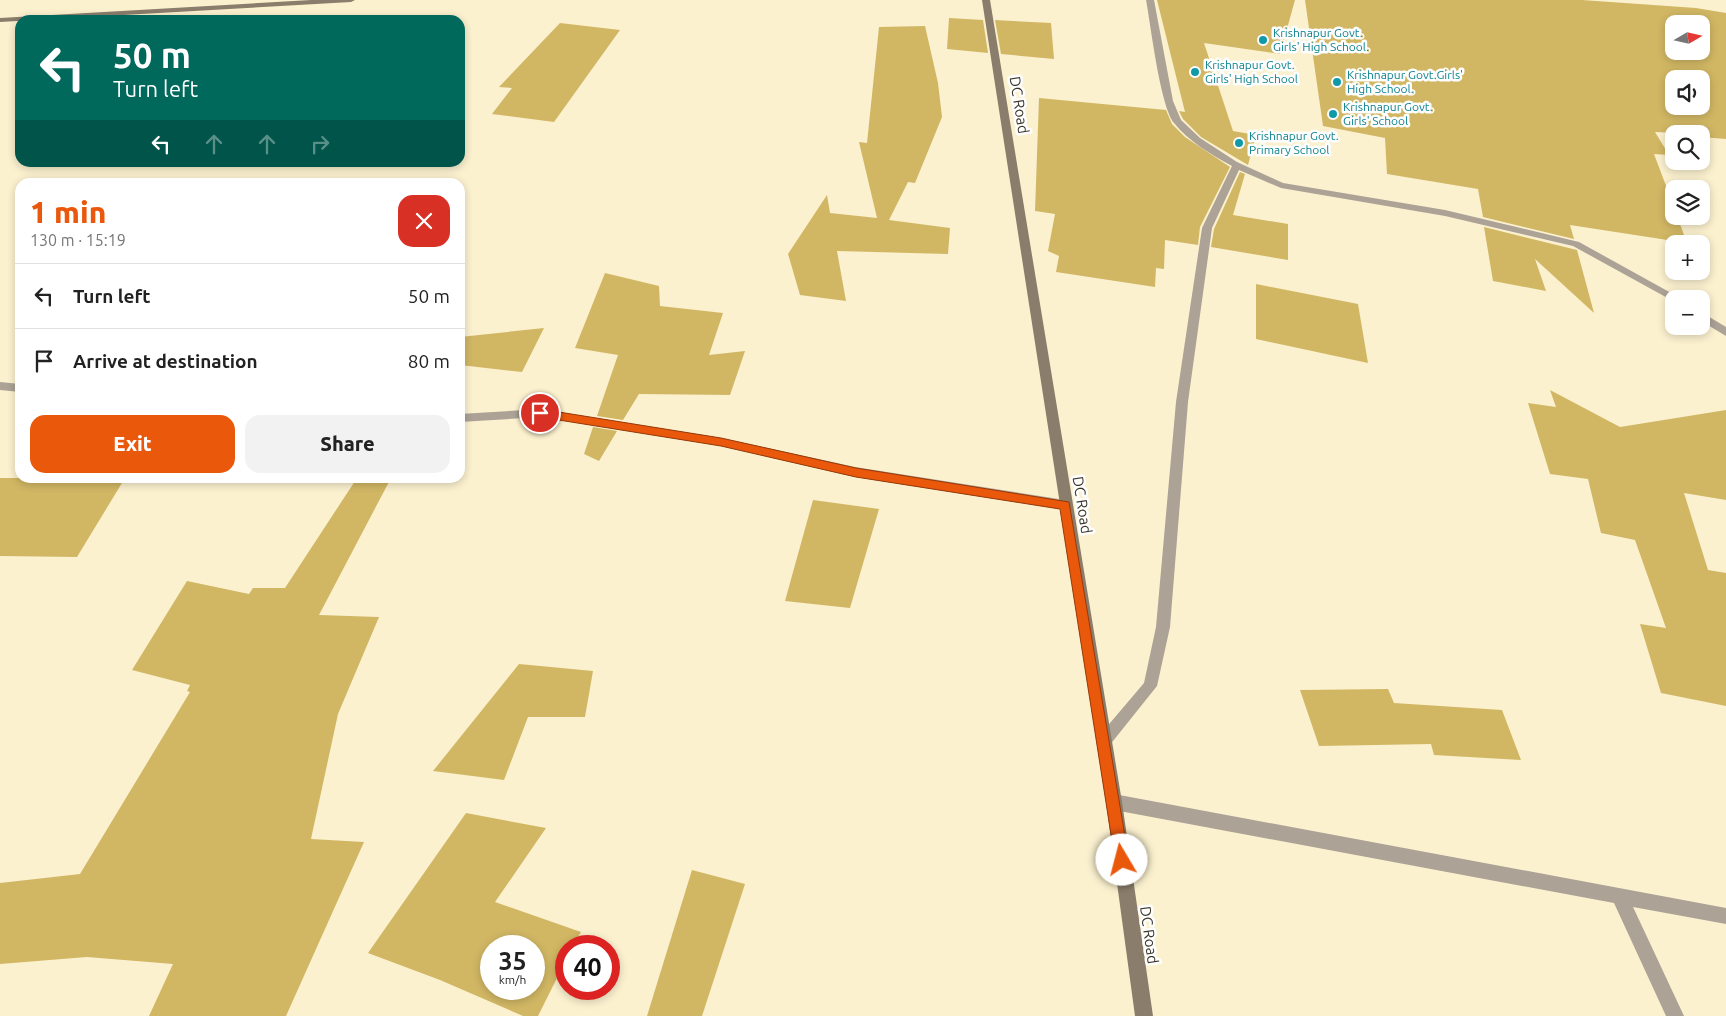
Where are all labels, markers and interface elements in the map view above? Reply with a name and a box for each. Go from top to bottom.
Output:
north arrow [1665,15,1710,60]
map controls [1665,15,1710,335]
place label: Krishnapur Govt. Girls' High School. [1273,26,1369,53]
marker: Krishnapur Govt. Girls' High School. [1257,34,1269,46]
icon: left [30,35,95,100]
text: 50 m [113,35,191,75]
place label: Krishnapur Govt. Girls' High School [1205,58,1298,85]
marker: Krishnapur Govt. Girls' High School [1189,66,1201,78]
place label: Krishnapur Govt.Girls' High School. [1347,68,1463,95]
button: sound [1665,70,1710,115]
street label: DC Road [1007,75,1032,135]
text: Turn left [113,76,198,101]
marker: Krishnapur Govt.Girls' High School. [1331,76,1343,88]
place label: Krishnapur Govt. Girls' School [1343,100,1433,127]
marker: Krishnapur Govt. Girls' School [1327,108,1339,120]
button: search [1665,125,1710,170]
place label: Krishnapur Govt. Primary School [1249,129,1339,156]
icon: left [147,130,175,158]
icon: ahead [200,130,228,158]
icon: ahead [253,130,281,158]
icon: right [306,130,334,158]
marker: Krishnapur Govt. Primary School [1233,137,1245,149]
button: layers [1665,180,1710,225]
text: 1 min [30,195,106,229]
button: close [398,195,450,247]
text: 130 m · 15:19 [30,231,126,249]
button: + [1665,235,1710,280]
icon: left [30,282,58,310]
text: Turn left [73,285,151,307]
text: 50 m [408,285,450,307]
button: − [1665,290,1710,335]
icon: arrive [30,347,58,375]
text: Arrive at destination [73,350,258,372]
text: 80 m [408,350,450,372]
pin [519,392,561,434]
icon: arrive [526,399,554,427]
button: Exit [30,415,235,473]
button: Share [245,415,450,473]
street label: DC Road [1070,475,1095,535]
position arrow [1095,833,1147,885]
street label: DC Road [1137,905,1162,965]
speed limit sign: 40 [555,935,620,1000]
text: 35 [498,947,527,975]
text: km/h [499,973,526,986]

